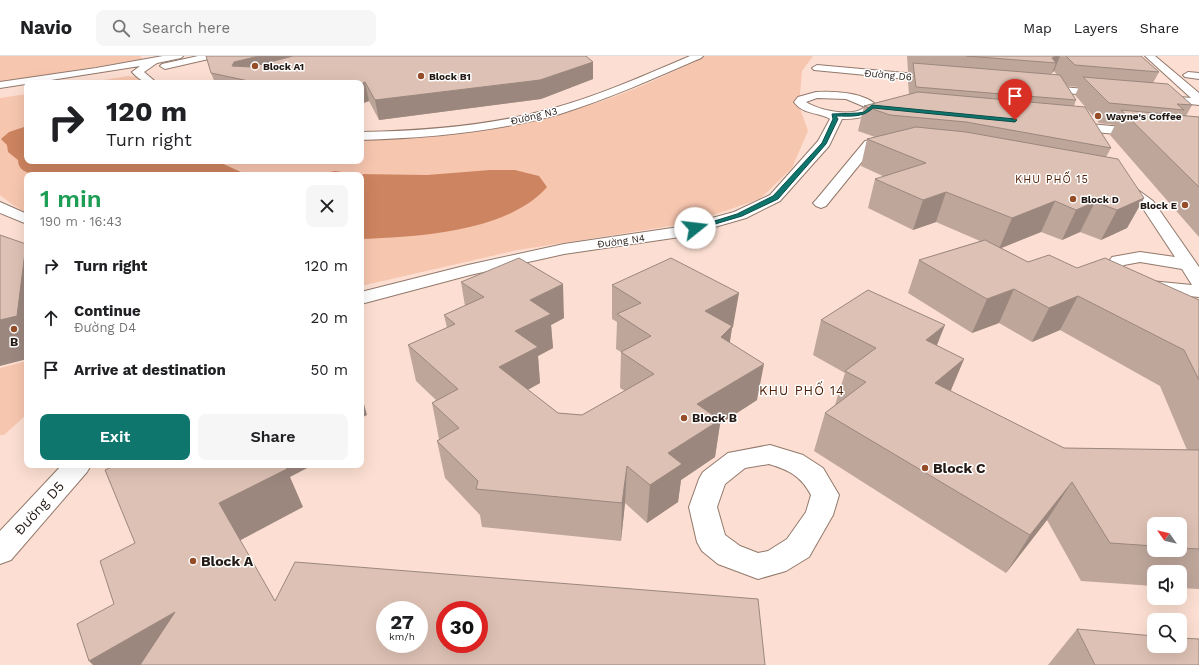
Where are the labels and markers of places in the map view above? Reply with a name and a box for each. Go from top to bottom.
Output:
marker: Block A1 [250,61,260,71]
place label: Block A1 [263,61,304,72]
marker: Block B1 [416,71,426,81]
place label: Block B1 [429,71,471,82]
pin [998,79,1032,120]
marker: Wayne's Coffee [1093,111,1103,121]
place label: Wayne's Coffee [1106,111,1182,122]
marker: Block D [1068,194,1078,204]
place label: Block D [1081,194,1119,205]
place label: Block E [1140,200,1177,211]
marker: Block E [1180,200,1190,210]
marker: B [9,324,19,334]
place label: B [10,335,18,349]
place label: Block B [692,411,737,425]
marker: Block B [679,413,689,423]
place label: Block C [933,460,986,476]
marker: Block C [920,463,930,473]
place label: Block A [201,553,254,569]
marker: Block A [188,556,198,566]

